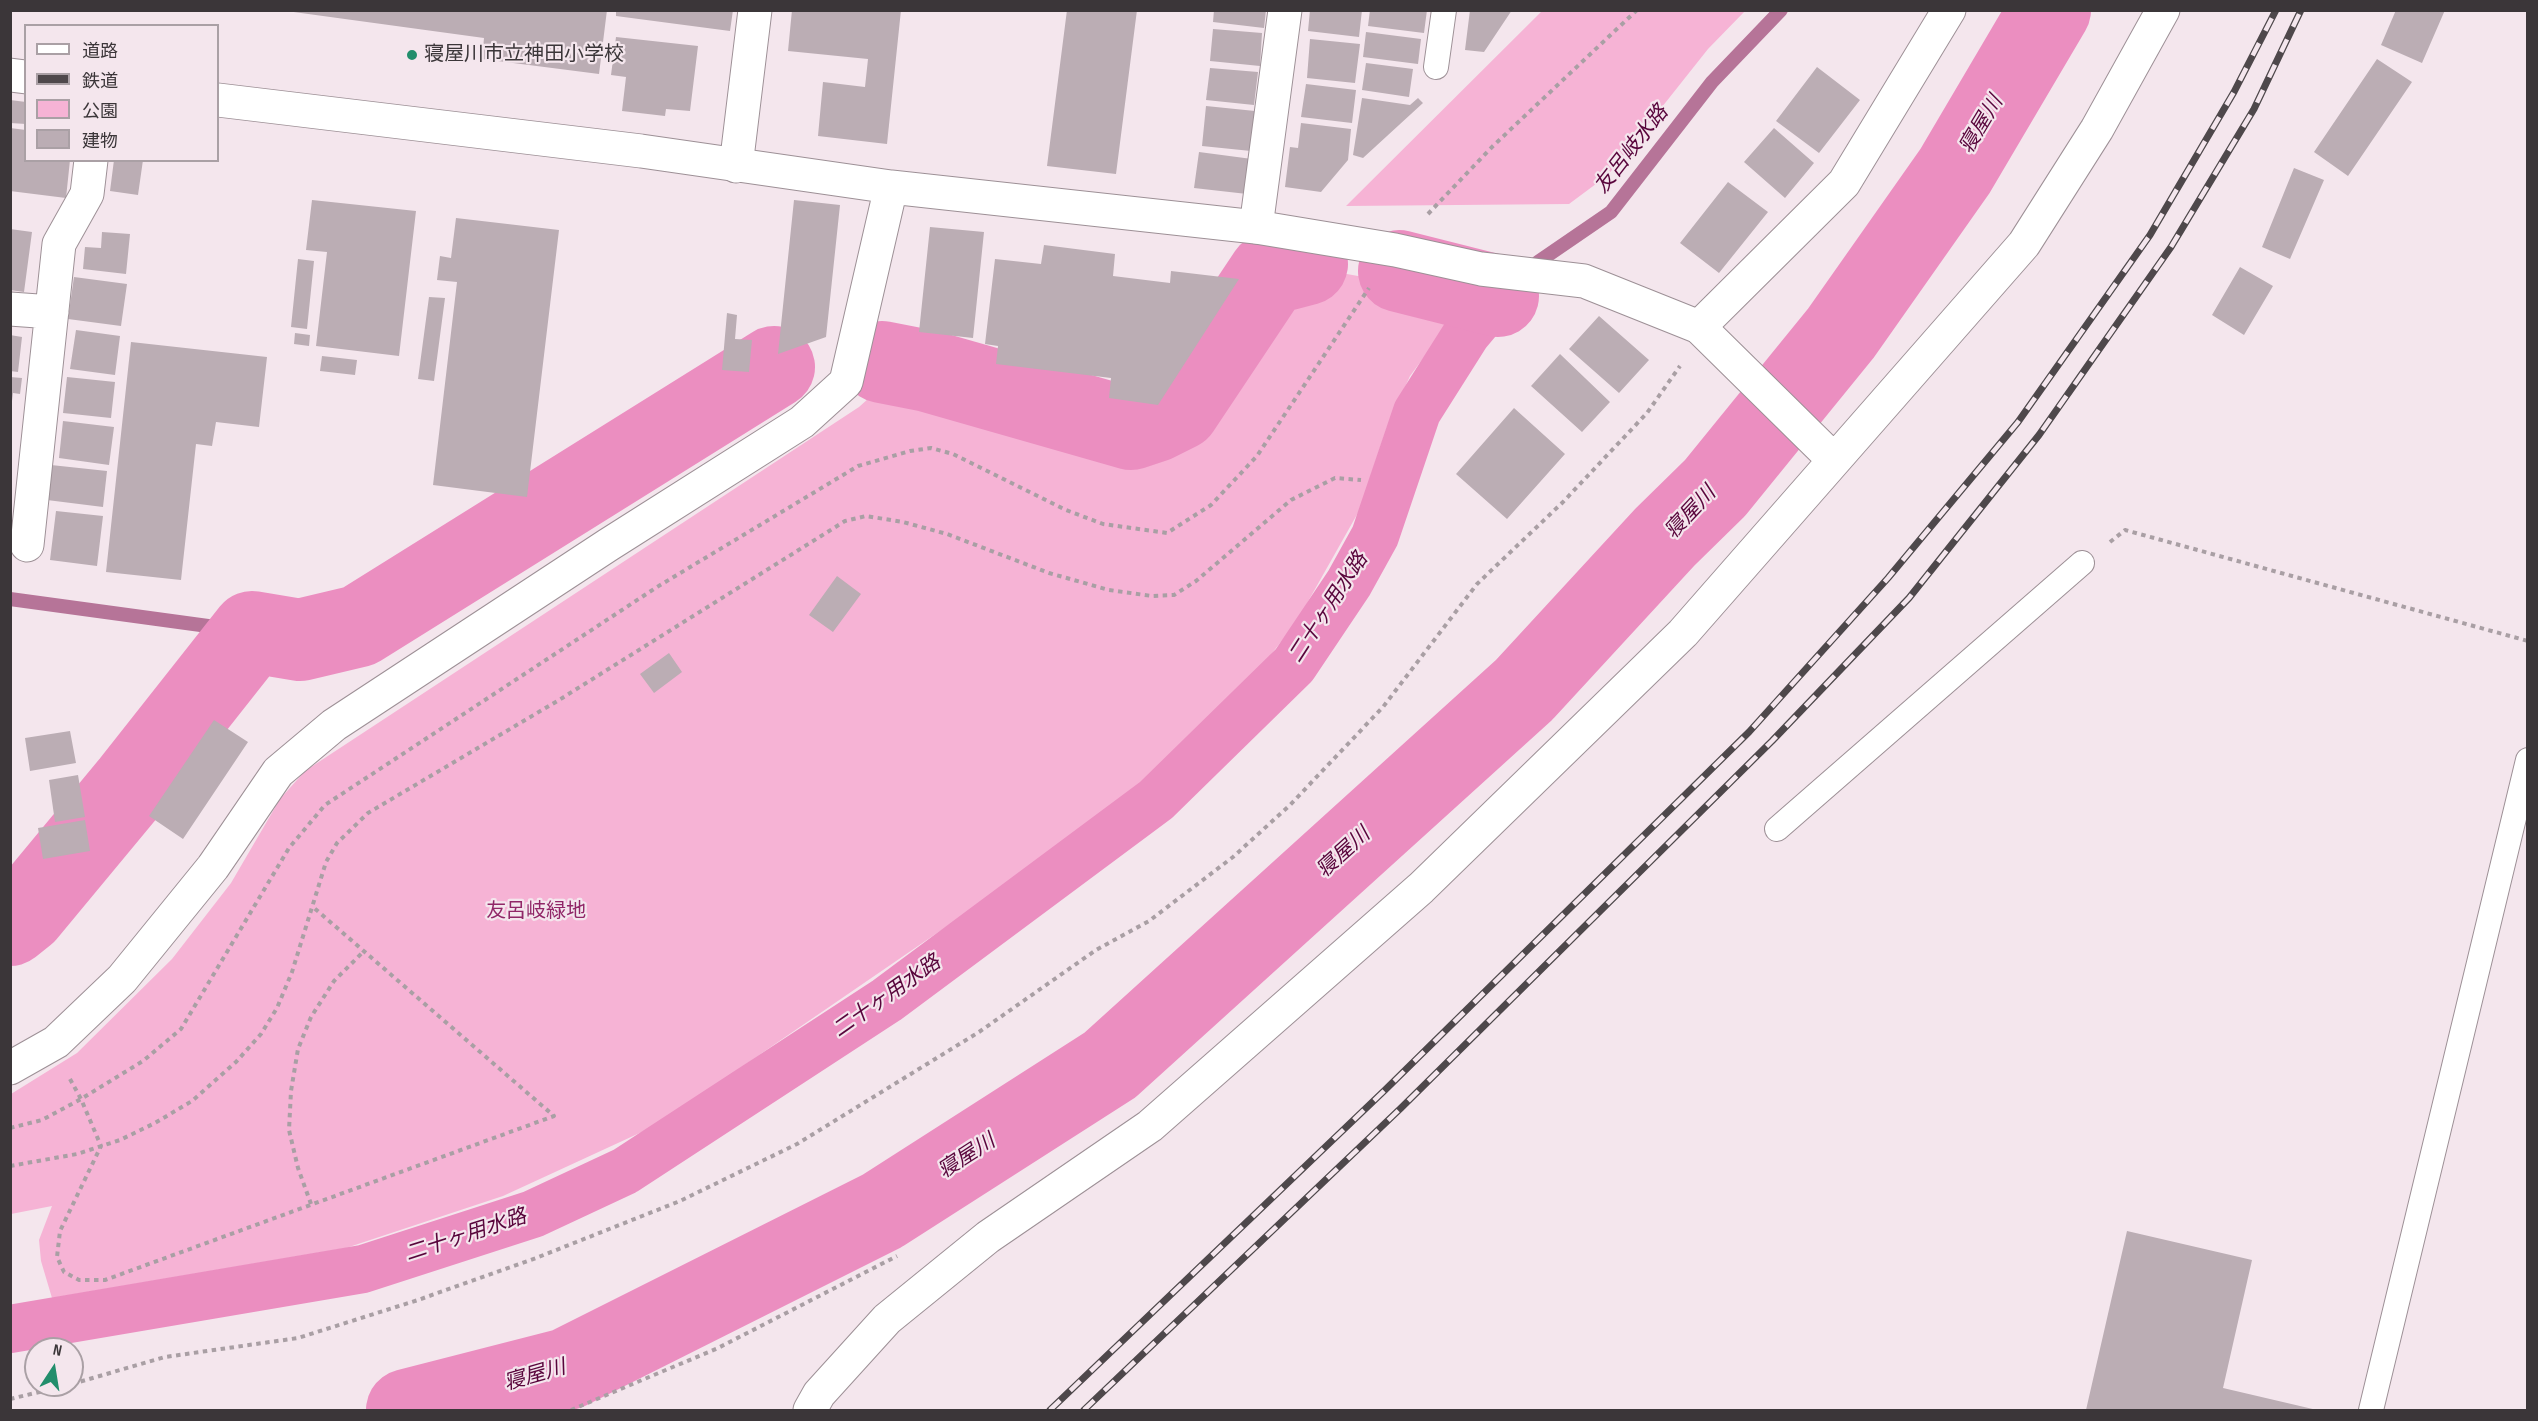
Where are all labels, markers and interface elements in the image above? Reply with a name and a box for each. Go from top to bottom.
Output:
legend [24,24,219,162]
text: 道路 [82,41,118,62]
place label: 寝屋川市立神田小学校 [424,43,624,67]
marker: 寝屋川市立神田小学校 [405,48,419,62]
text: 鉄道 [82,71,118,92]
water label: 寝屋川 [1955,92,2009,158]
text: 公園 [82,101,118,122]
water label: 友呂岐水路 [1590,101,1674,199]
text: 建物 [82,131,118,152]
water label: 寝屋川 [1660,481,1722,545]
water label: 二十ヶ用水路 [1284,548,1374,668]
water label: 寝屋川 [1312,823,1376,883]
park label: 友呂岐緑地 [486,900,586,924]
water label: 二十ヶ用水路 [828,951,946,1043]
water label: 寝屋川 [934,1129,1000,1185]
water label: 二十ヶ用水路 [402,1205,530,1267]
north arrow [24,1337,84,1397]
text: N [51,1341,64,1361]
water label: 寝屋川 [501,1355,569,1397]

